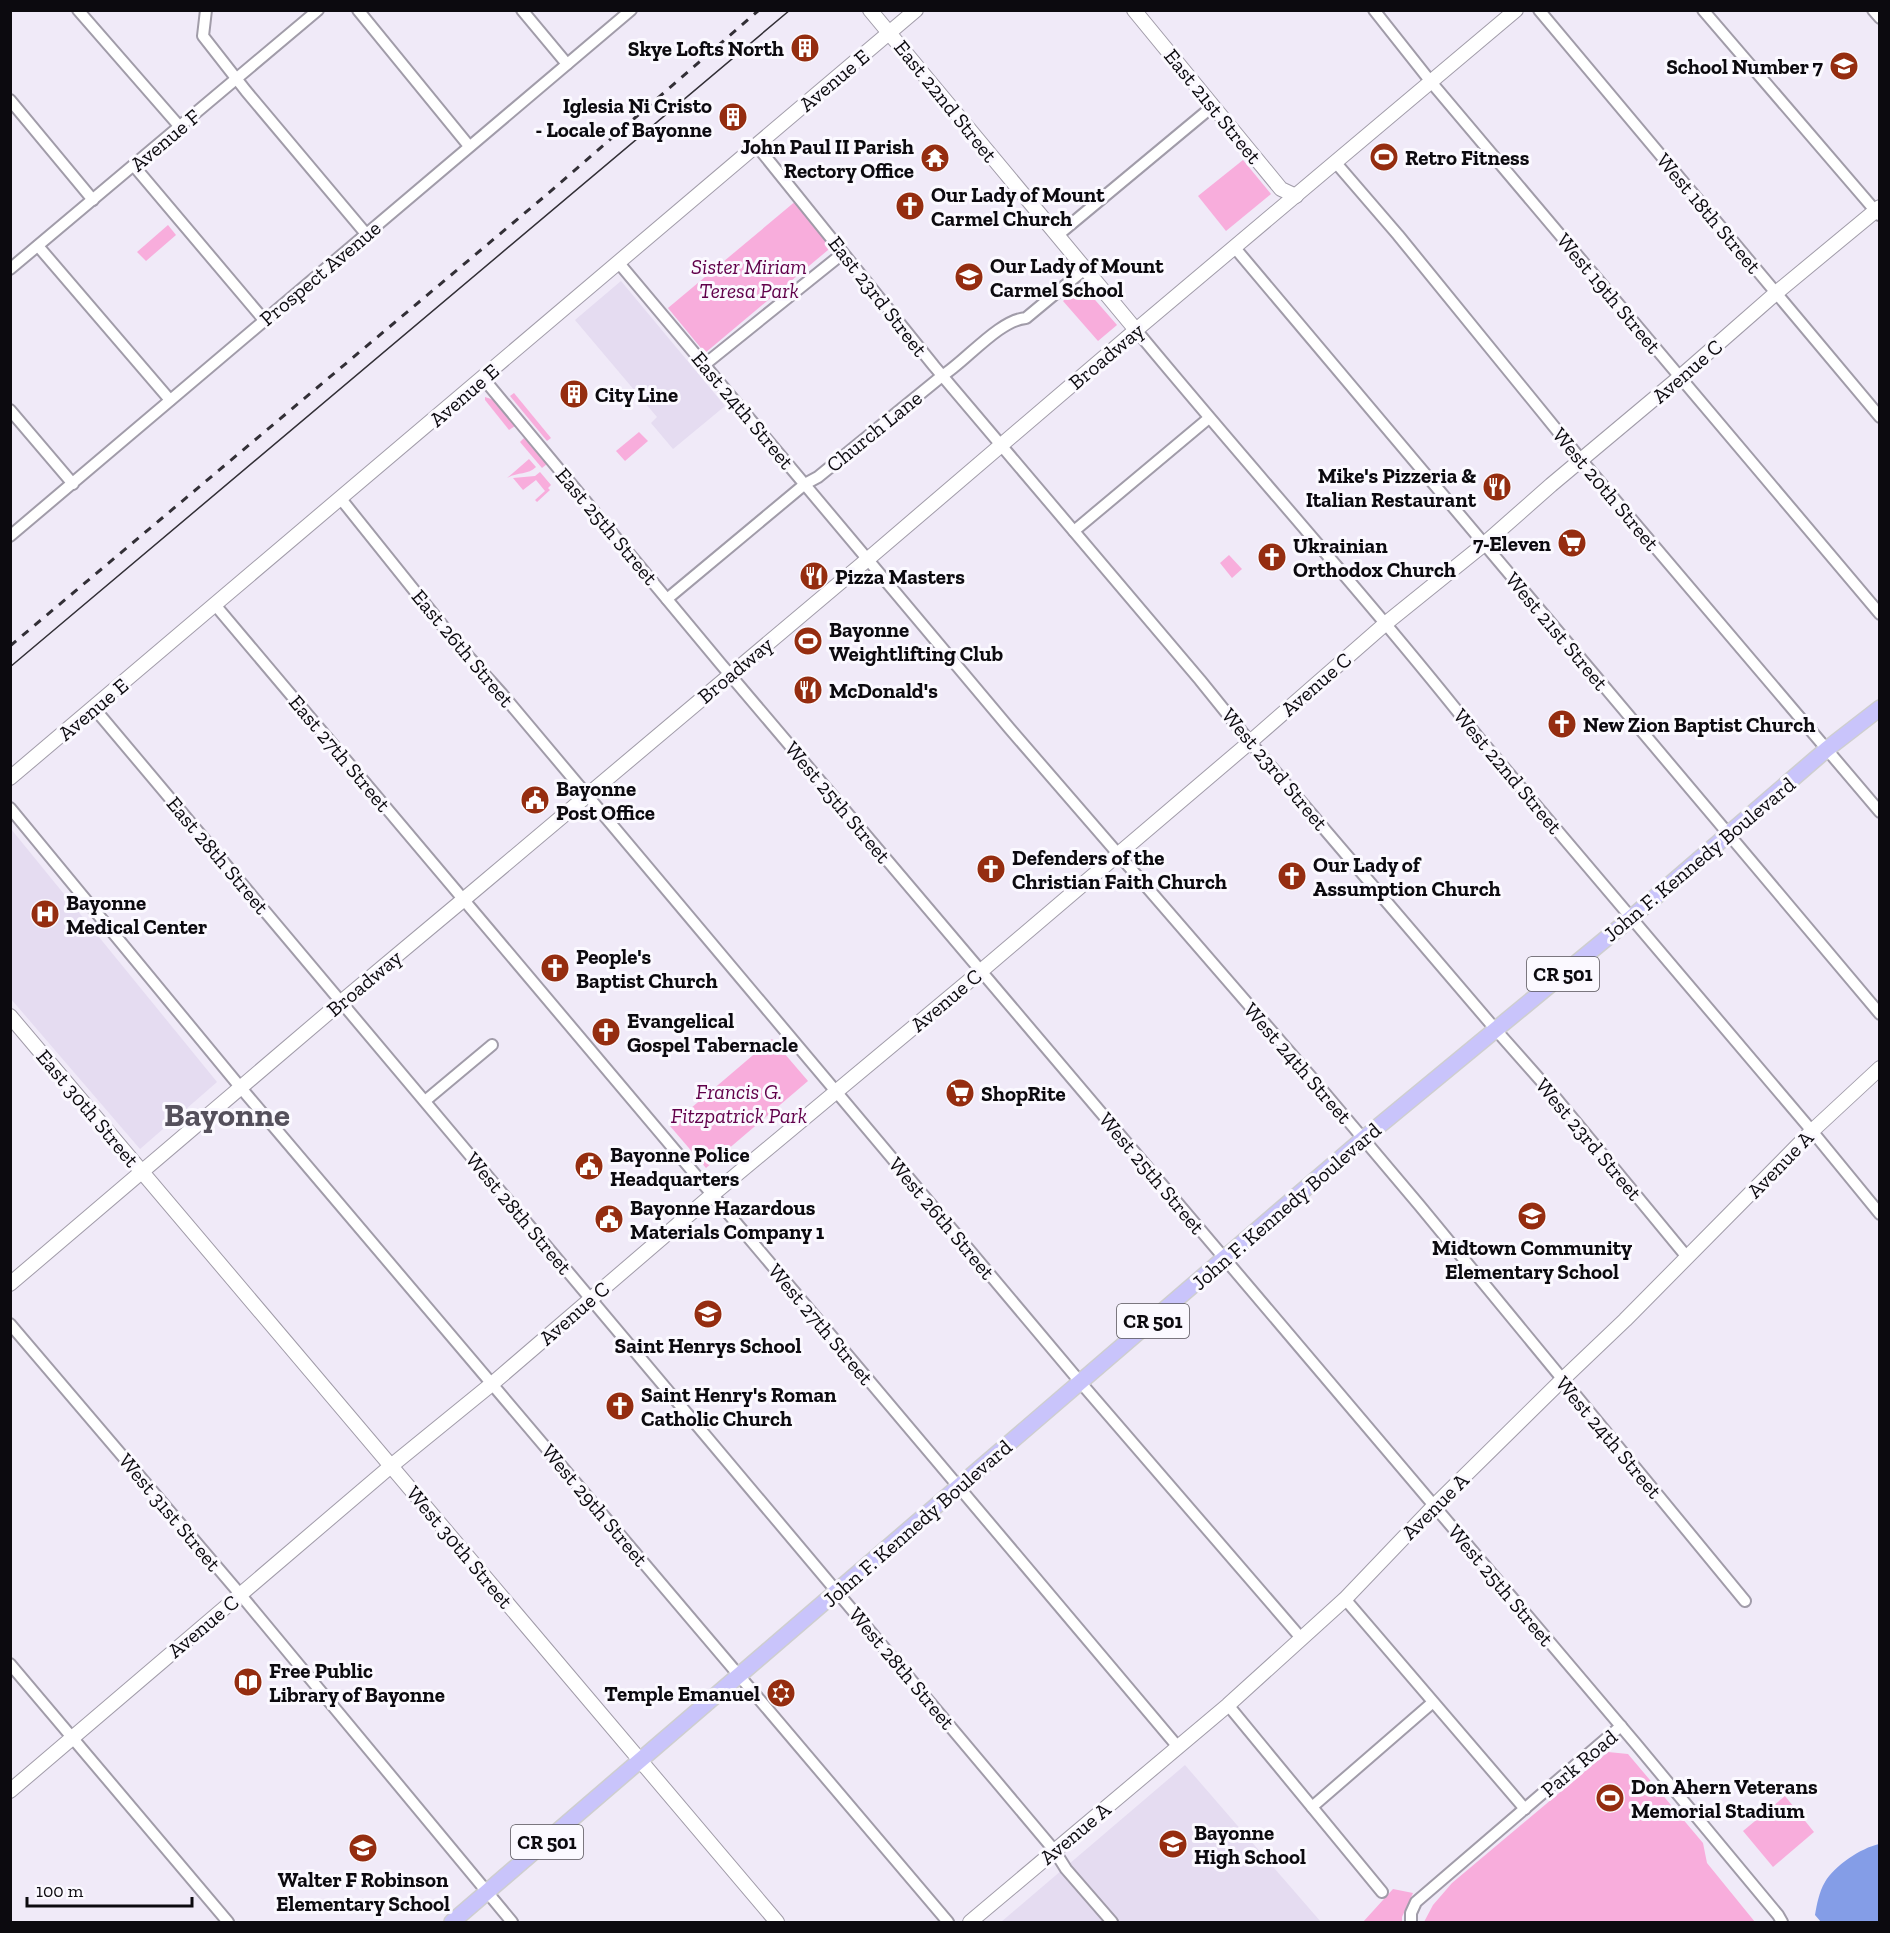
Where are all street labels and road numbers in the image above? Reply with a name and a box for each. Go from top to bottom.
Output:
street label: East 22nd Street [889,35,1003,167]
street label: Avenue E [794,44,874,116]
street label: East 21st Street [1159,44,1267,169]
street label: Avenue F [125,104,205,176]
street label: West 18th Street [1652,148,1767,278]
street label: Prospect Avenue [254,215,386,331]
street label: West 19th Street [1552,228,1667,358]
street label: East 23rd Street [823,231,933,361]
street label: Broadway [1063,317,1149,395]
street label: Avenue C [1647,334,1727,408]
street label: East 24th Street [687,346,800,474]
street label: Avenue E [424,358,504,432]
street label: Church Lane [821,385,927,477]
street label: West 20th Street [1547,423,1665,556]
street label: East 25th Street [551,462,663,590]
street label: West 21st Street [1500,567,1614,695]
street label: East 26th Street [407,584,520,712]
street label: Broadway [692,631,778,709]
street label: Avenue C [1276,647,1356,721]
street label: Avenue E [53,673,133,745]
street label: East 27th Street [284,690,396,816]
street label: West 23rd Street [1217,703,1333,835]
street label: West 22nd Street [1448,703,1568,839]
street label: West 25th Street [780,736,896,868]
street label: John F. Kennedy Boulevard [1598,771,1800,947]
street label: East 28th Street [162,791,275,919]
street label: Broadway [321,944,407,1022]
road number: CR 501 [1527,957,1599,991]
street label: Avenue C [905,963,987,1037]
street label: West 24th Street [1239,997,1357,1129]
street label: East 30th Street [31,1044,145,1172]
street label: West 23rd Street [1531,1073,1647,1205]
street label: West 25th Street [1094,1107,1210,1239]
street label: John F. Kennedy Boulevard [1186,1117,1386,1295]
street label: Avenue A [1742,1125,1819,1203]
street label: West 28th Street [461,1147,578,1279]
street label: West 26th Street [884,1152,1000,1284]
street label: West 27th Street [763,1258,879,1390]
street label: Avenue C [534,1276,614,1350]
road number: CR 501 [1117,1304,1189,1338]
street label: West 24th Street [1551,1371,1668,1503]
street label: John F. Kennedy Boulevard [817,1434,1017,1612]
street label: West 29th Street [537,1439,653,1571]
street label: West 31st Street [114,1448,227,1576]
street label: Avenue A [1396,1467,1474,1545]
street label: West 30th Street [402,1481,519,1613]
street label: West 25th Street [1443,1519,1559,1651]
street label: Avenue C [162,1589,244,1663]
street label: West 28th Street [844,1602,961,1734]
street label: Park Road [1536,1724,1622,1802]
street label: Avenue A [1035,1796,1116,1870]
road number: CR 501 [511,1825,583,1859]

